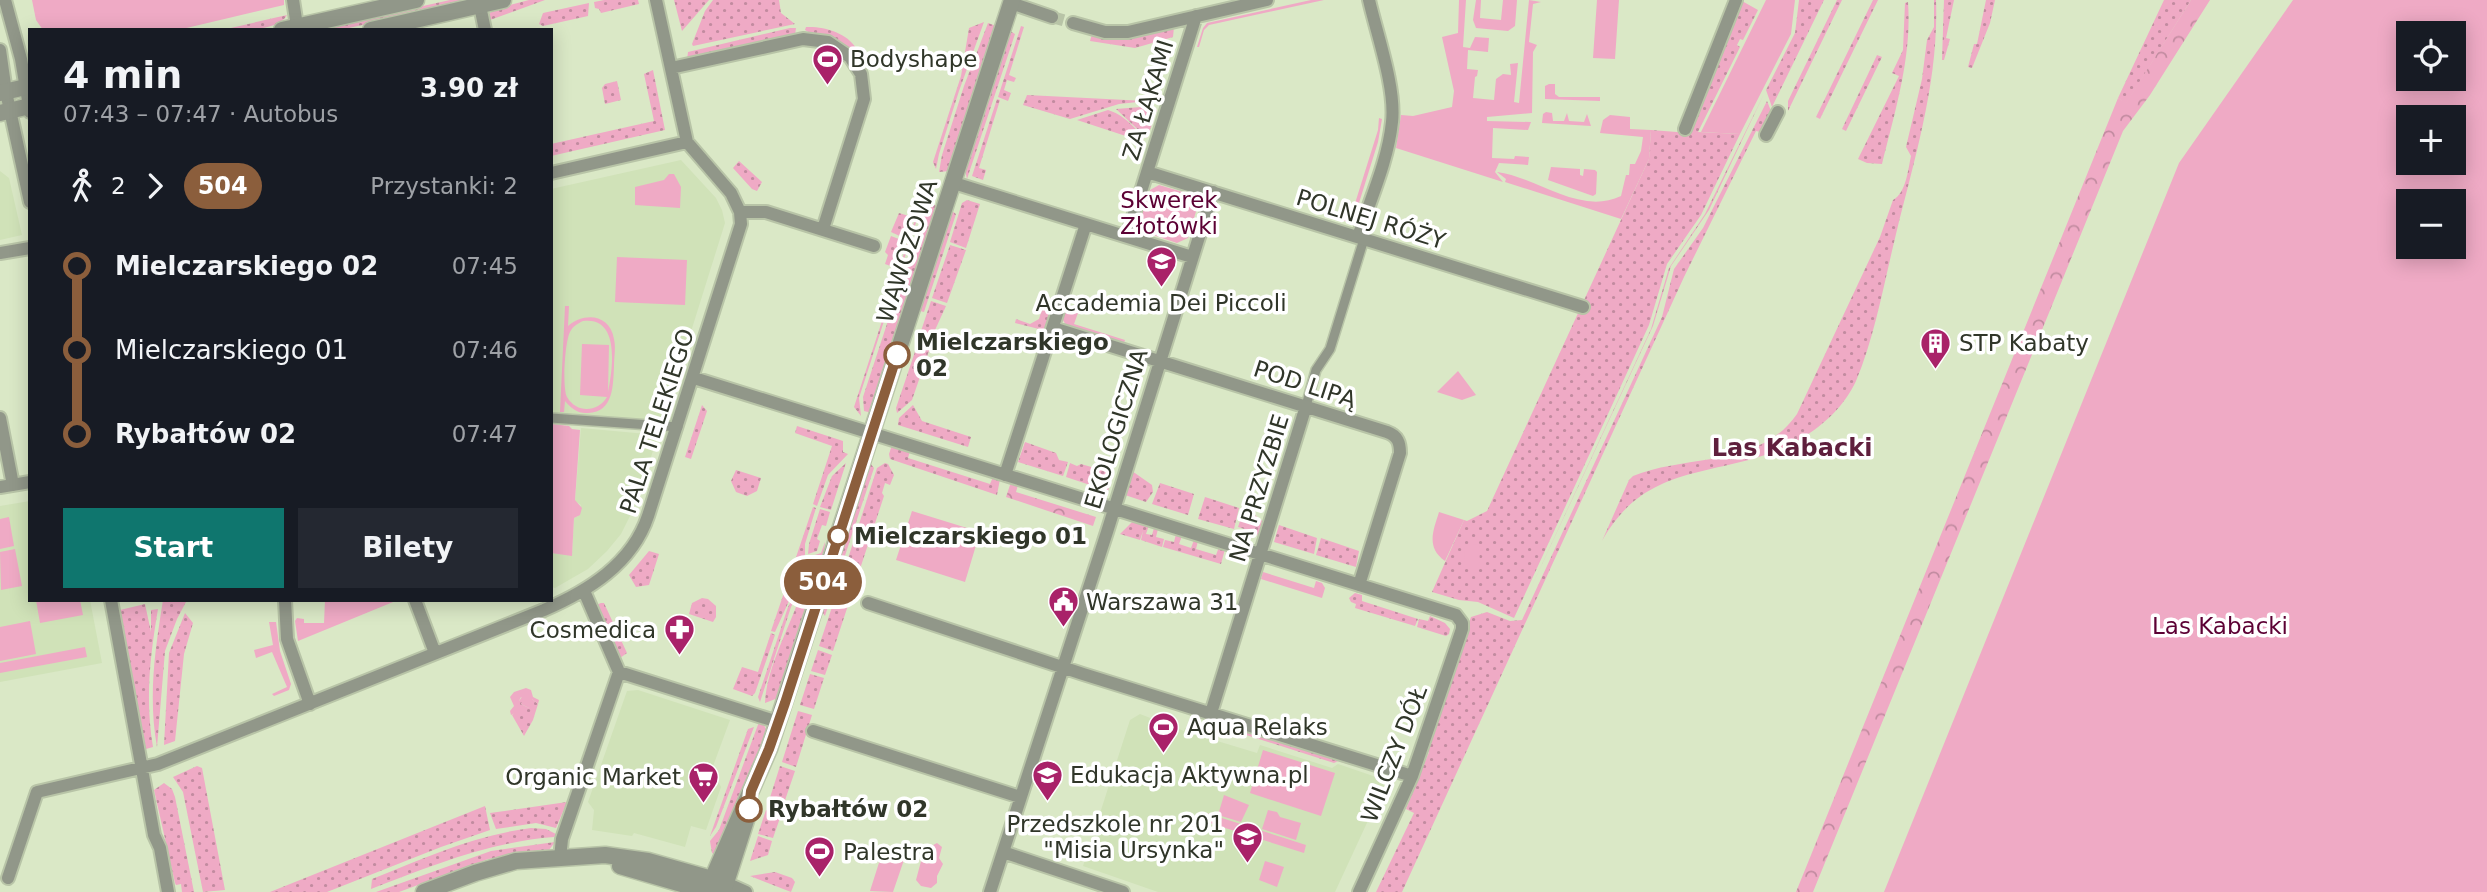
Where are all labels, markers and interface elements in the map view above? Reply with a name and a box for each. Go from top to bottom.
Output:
map controls [2396,21,2466,259]
button: locate [2396,21,2466,91]
street label: ZA ŁĄKAMI [1117,37,1179,163]
sports icon: Bodyshape [810,42,844,86]
place label: Bodyshape [850,46,977,72]
text: 4 min [63,53,182,97]
text: 3.90 zł [420,73,518,103]
text: 07:43 – 07:47 · Autobus [63,101,338,127]
button: + [2396,105,2466,175]
icon: walk [63,167,101,205]
icon: forward [136,167,174,205]
text: 504 [198,172,248,200]
text: 2 [111,173,126,199]
text: Przystanki: 2 [370,173,518,199]
street label: WĄWOZOWA [872,176,942,326]
street label: POLNEJ RÓŻY [1293,183,1450,254]
park label: Skwerek Złotówki [1120,187,1218,239]
button: − [2396,189,2466,259]
school or university icon: Accademia Dei Piccoli [1144,245,1178,289]
text: Mielczarskiego 02 [115,251,378,281]
text: 07:45 [452,253,518,279]
place label: Accademia Dei Piccoli [1035,290,1287,316]
street label: PÁLA TELEKIEGO [614,325,699,517]
building icon: STP Kabaty [1919,326,1953,370]
place label: Mielczarskiego 02 [916,329,1109,381]
place label: STP Kabaty [1959,330,2089,356]
text: Mielczarskiego 01 [115,335,348,365]
text: 07:46 [452,337,518,363]
marker: Mielczarskiego 02 [884,342,910,368]
street label: EKOLOGICZNA [1079,346,1153,512]
street label: POD LIPĄ [1250,355,1361,413]
street label: NA PRZYZBIE [1224,411,1294,565]
text: Rybałtów 02 [115,419,296,449]
text: 07:47 [452,421,518,447]
district label: Las Kabacki [1712,434,1872,462]
button: Start [63,508,284,588]
button: Bilety [298,508,518,588]
place label: Mielczarskiego 01 [854,523,1087,549]
marker: Mielczarskiego 01 [828,526,848,546]
line badge: 504 [783,559,863,605]
text: 504 [798,568,848,596]
public building icon: Warszawa 31 [1046,585,1080,629]
place label: Warszawa 31 [1086,589,1238,615]
pharmacy icon: Cosmedica [662,613,696,657]
park label: Las Kabacki [2152,613,2288,639]
place label: Cosmedica [530,617,656,643]
street label: WILCZY DÓŁ [1355,682,1432,826]
sports icon: Aqua Relaks [1147,710,1181,754]
place label: Aqua Relaks [1187,714,1328,740]
school or university icon: Edukacja Aktywna.pl [1030,758,1064,802]
supermarket icon: Organic Market [687,760,721,804]
place label: Edukacja Aktywna.pl [1070,762,1309,788]
place label: Organic Market [505,764,681,790]
marker: Rybałtów 02 [736,796,762,822]
place label: Rybałtów 02 [768,796,928,822]
place label: Przedszkole nr 201 "Misia Ursynka" [1007,811,1224,863]
school or university icon: Przedszkole nr 201 "Misia Ursynka" [1230,820,1264,864]
sports icon: Palestra [803,835,837,879]
place label: Palestra [843,839,935,865]

